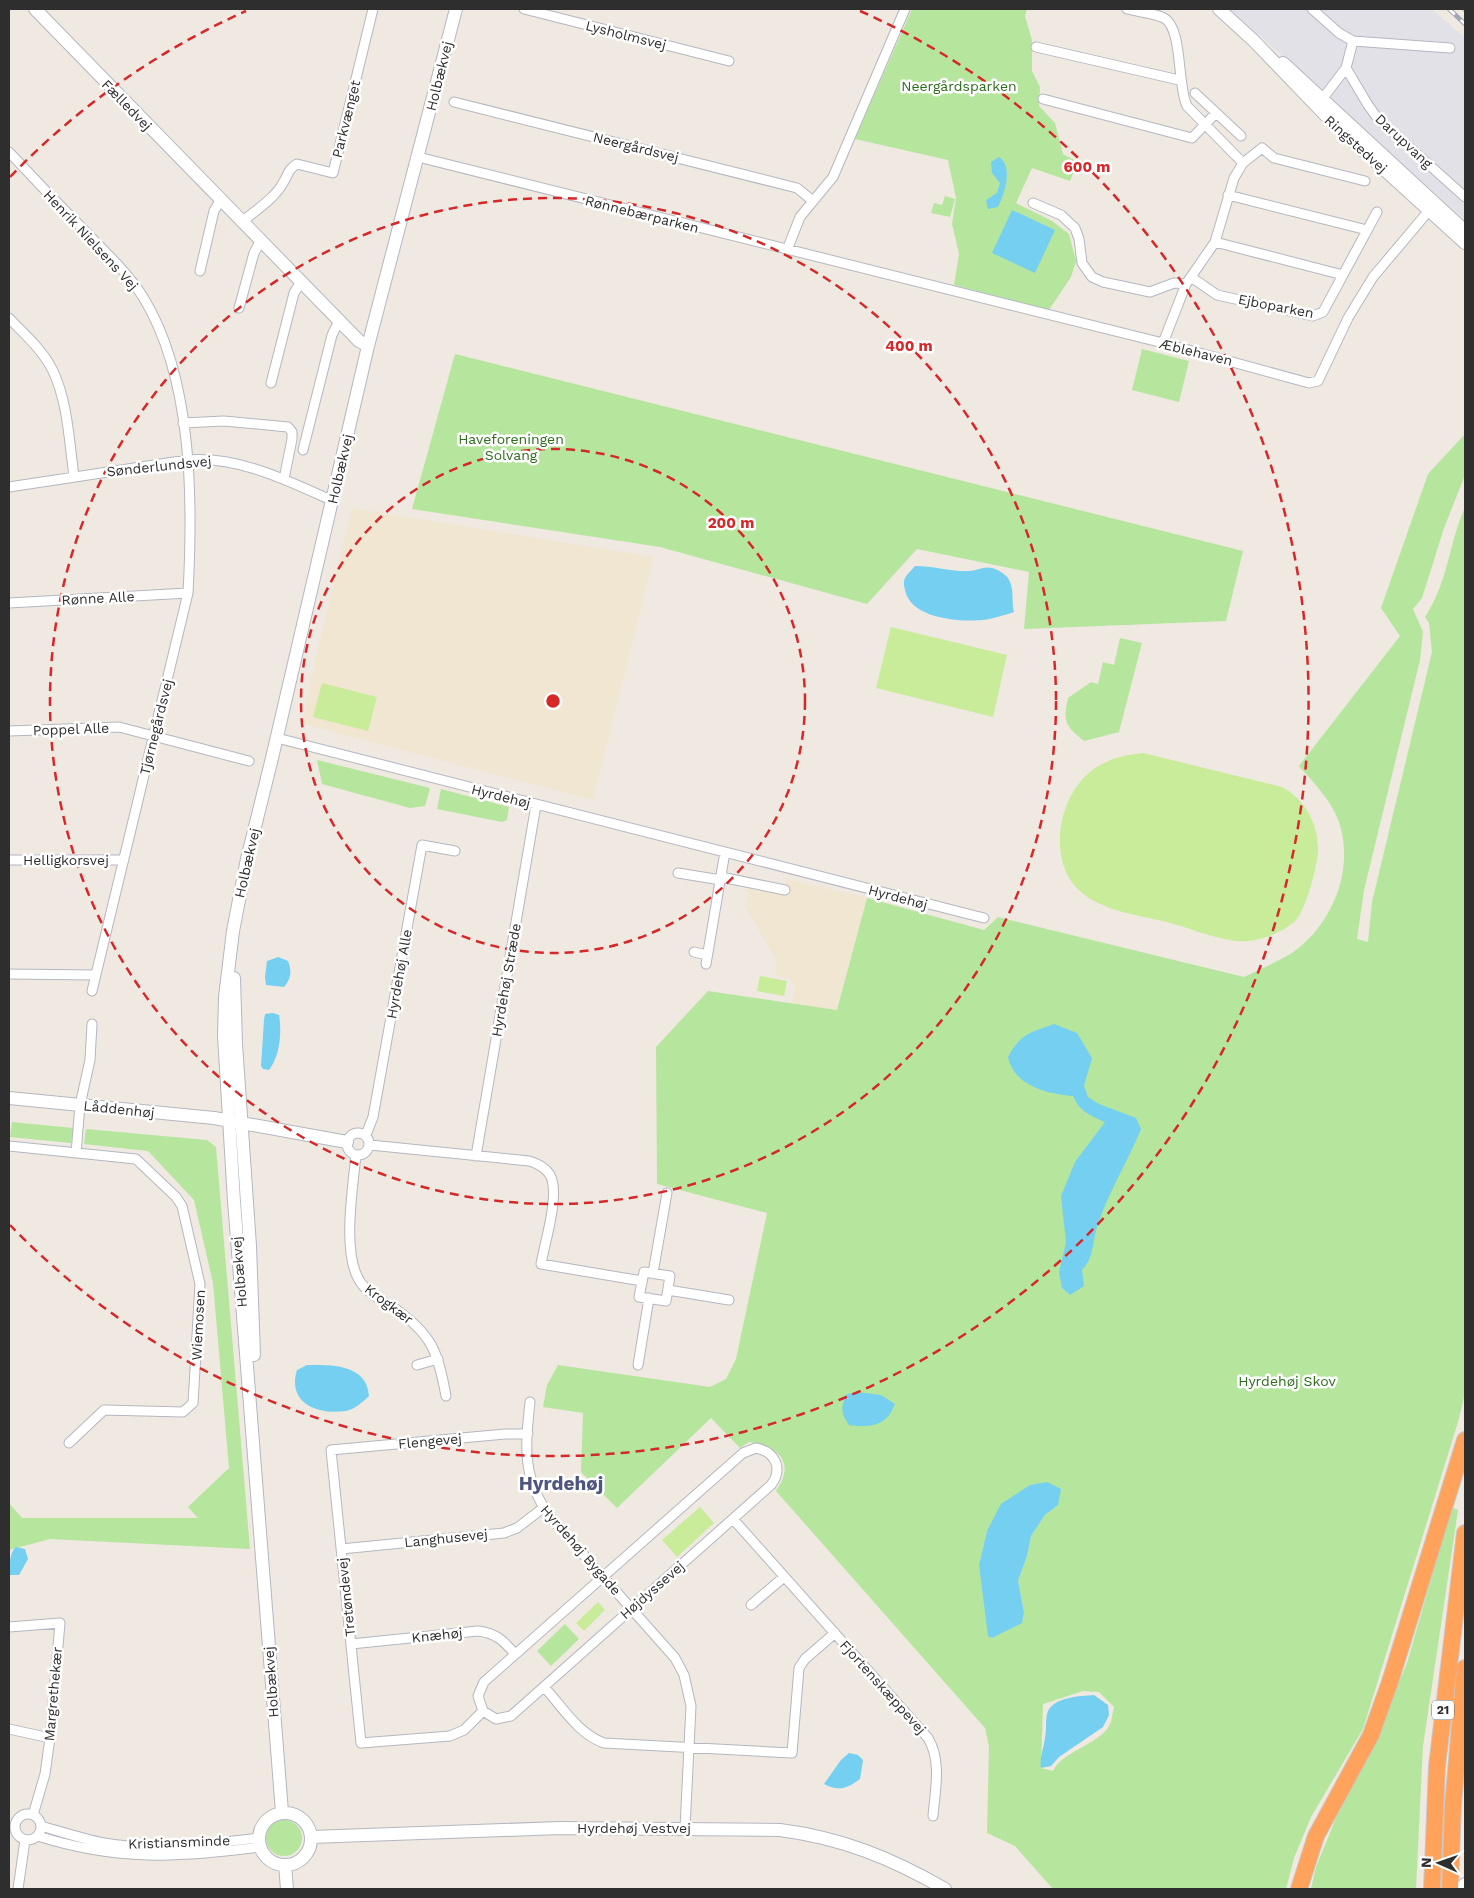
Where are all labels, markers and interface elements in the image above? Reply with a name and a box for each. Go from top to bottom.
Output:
street label: Lysholmsvej [584,17,668,53]
street label: Holbækvej [423,40,455,112]
street label: Fælledvej [99,76,155,134]
street label: Parkvænget [329,78,363,160]
park label: Neergårdsparken [901,78,1017,94]
street label: Darupvang [1372,110,1436,172]
street label: Ringstedvej [1322,112,1390,176]
street label: Neergårdsvej [592,129,680,165]
text: 600 m [1064,158,1110,176]
street label: Henrik Nielsens Vej [40,187,142,293]
street label: Rønnebærparken [583,192,701,236]
street label: Ejboparken [1237,291,1315,321]
street label: Æblehaven [1158,335,1234,369]
text: 400 m [885,337,933,355]
park label: Haveforeningen Solvang [458,431,564,463]
street label: Holbækvej [324,433,356,505]
street label: Sønderlundsvej [106,453,212,479]
text: 200 m [708,514,754,532]
street label: Rønne Alle [61,588,135,608]
street label: Tjørnegårdsvej [136,677,176,777]
centre of rings [544,692,562,710]
street label: Poppel Alle [33,720,109,738]
street label: Hyrdehøj [470,781,532,811]
street label: Holbækvej [231,827,263,899]
street label: Helligkorsvej [23,852,109,868]
street label: Hyrdehøj [867,881,929,913]
street label: Hyrdehøj Stræde [488,922,524,1038]
street label: Hyrdehøj Alle [383,928,415,1020]
street label: Låddenhøj [83,1097,155,1121]
street label: Holbækvej [228,1236,250,1308]
street label: Krogkær [362,1281,417,1328]
street label: Wiemosen [188,1289,208,1361]
park label: Hyrdehøj Skov [1238,1373,1337,1389]
street label: Flengevej [397,1430,463,1452]
district label: Hyrdehøj [519,1472,603,1495]
street label: Hyrdehøj Bygade [538,1502,624,1598]
street label: Langhusevej [403,1526,489,1550]
street label: Tretøndevej [334,1557,358,1637]
street label: Højdyssevej [617,1558,687,1622]
street label: Knæhøj [411,1624,463,1646]
street label: Fjortenskæppevej [837,1637,929,1737]
street label: Margrethekær [41,1646,65,1742]
street label: Holbækvej [261,1646,281,1718]
road number: 21 [1432,1700,1454,1720]
street label: Hyrdehøj Vestvej [577,1820,691,1836]
street label: Kristiansminde [128,1832,230,1852]
north arrow [1414,1838,1464,1888]
text: N [1418,1857,1434,1868]

